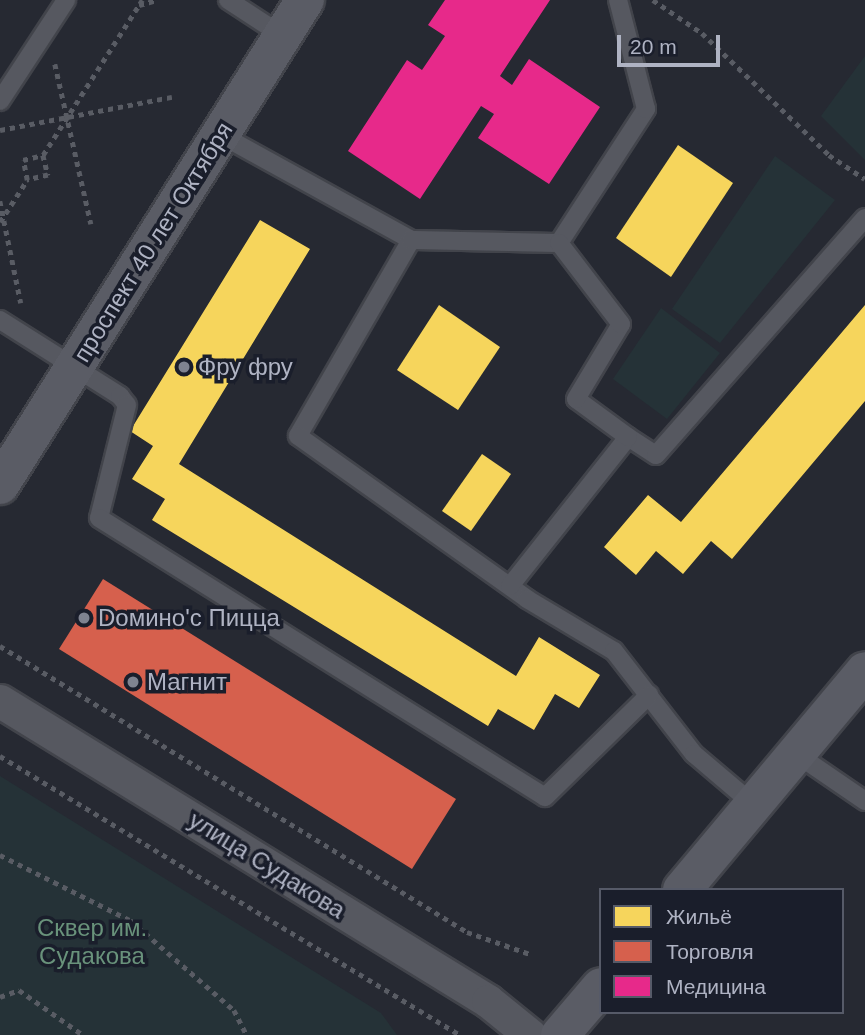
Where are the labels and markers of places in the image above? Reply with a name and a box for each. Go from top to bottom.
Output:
place label: Фру фру [198,353,293,381]
marker: Фру фру [176,359,192,375]
place label: Dомино'с Пицца [98,604,280,632]
marker: Dомино'с Пицца [76,610,92,626]
place label: Магнит [147,668,227,696]
marker: Магнит [125,674,141,690]

